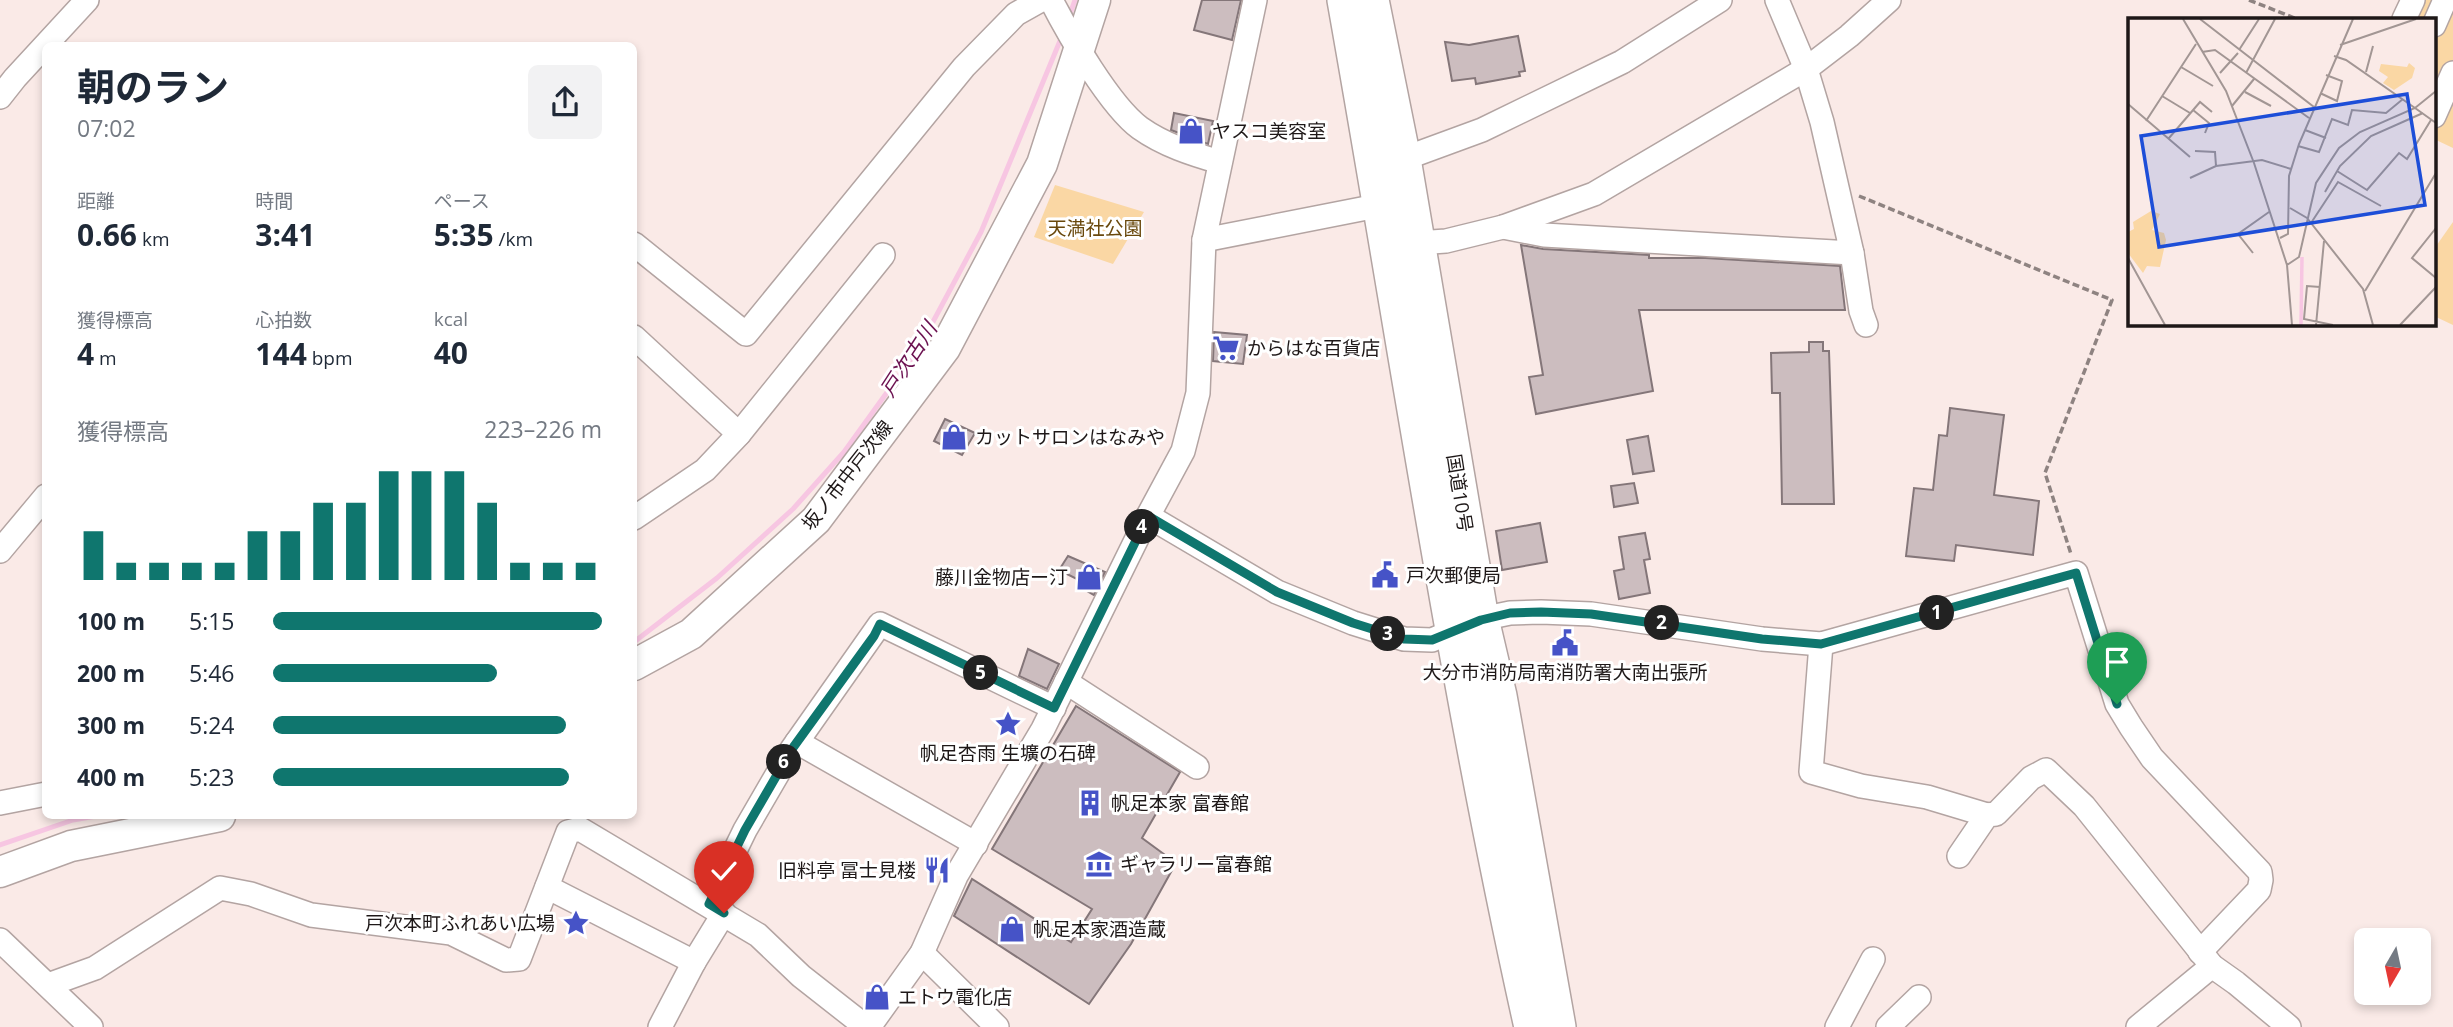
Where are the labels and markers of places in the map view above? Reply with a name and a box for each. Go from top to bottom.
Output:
shop icon: ヤスコ美容室 [1176,116,1206,146]
place label: ヤスコ美容室 [1212,118,1326,144]
supermarket icon: からはな百貨店 [1211,333,1241,363]
place label: からはな百貨店 [1247,335,1380,361]
shop icon: カットサロンはなみや [939,422,969,452]
place label: カットサロンはなみや [975,424,1165,450]
pin: 4 [1124,510,1160,544]
public building icon: 戸次郵便局 [1370,560,1400,590]
shop icon: 藤川金物店ー汀 [1074,562,1104,592]
place label: 戸次郵便局 [1406,562,1501,588]
place label: 藤川金物店ー汀 [935,564,1068,590]
pin: 1 [1920,596,1954,630]
pin: 2 [1644,606,1680,640]
pin: 3 [1370,616,1406,652]
public building icon: 大分市消防局南消防署大南出張所 [1550,628,1580,658]
pin [2087,632,2147,704]
pin: 5 [964,656,998,690]
place label: 大分市消防局南消防署大南出張所 [1422,659,1708,685]
place icon: 帆足杏雨 生壙の石碑 [993,709,1023,739]
place label: 帆足杏雨 生壙の石碑 [920,740,1096,766]
pin: 6 [766,744,802,780]
building icon: 帆足本家 富春館 [1075,788,1105,818]
place label: 帆足本家 富春館 [1111,790,1249,816]
pin [694,841,754,913]
museum icon: ギャラリー富春館 [1084,849,1114,879]
place label: ギャラリー富春館 [1120,851,1272,877]
restaurant icon: 旧料亭 冨士見楼 [922,855,952,885]
place label: 旧料亭 冨士見楼 [778,857,916,883]
place icon: 戸次本町ふれあい広場 [561,908,591,938]
place label: 戸次本町ふれあい広場 [365,910,555,936]
shop icon: 帆足本家酒造蔵 [997,914,1027,944]
place label: 帆足本家酒造蔵 [1033,916,1166,942]
shop icon: エトウ電化店 [862,982,892,1012]
place label: エトウ電化店 [898,984,1012,1010]

